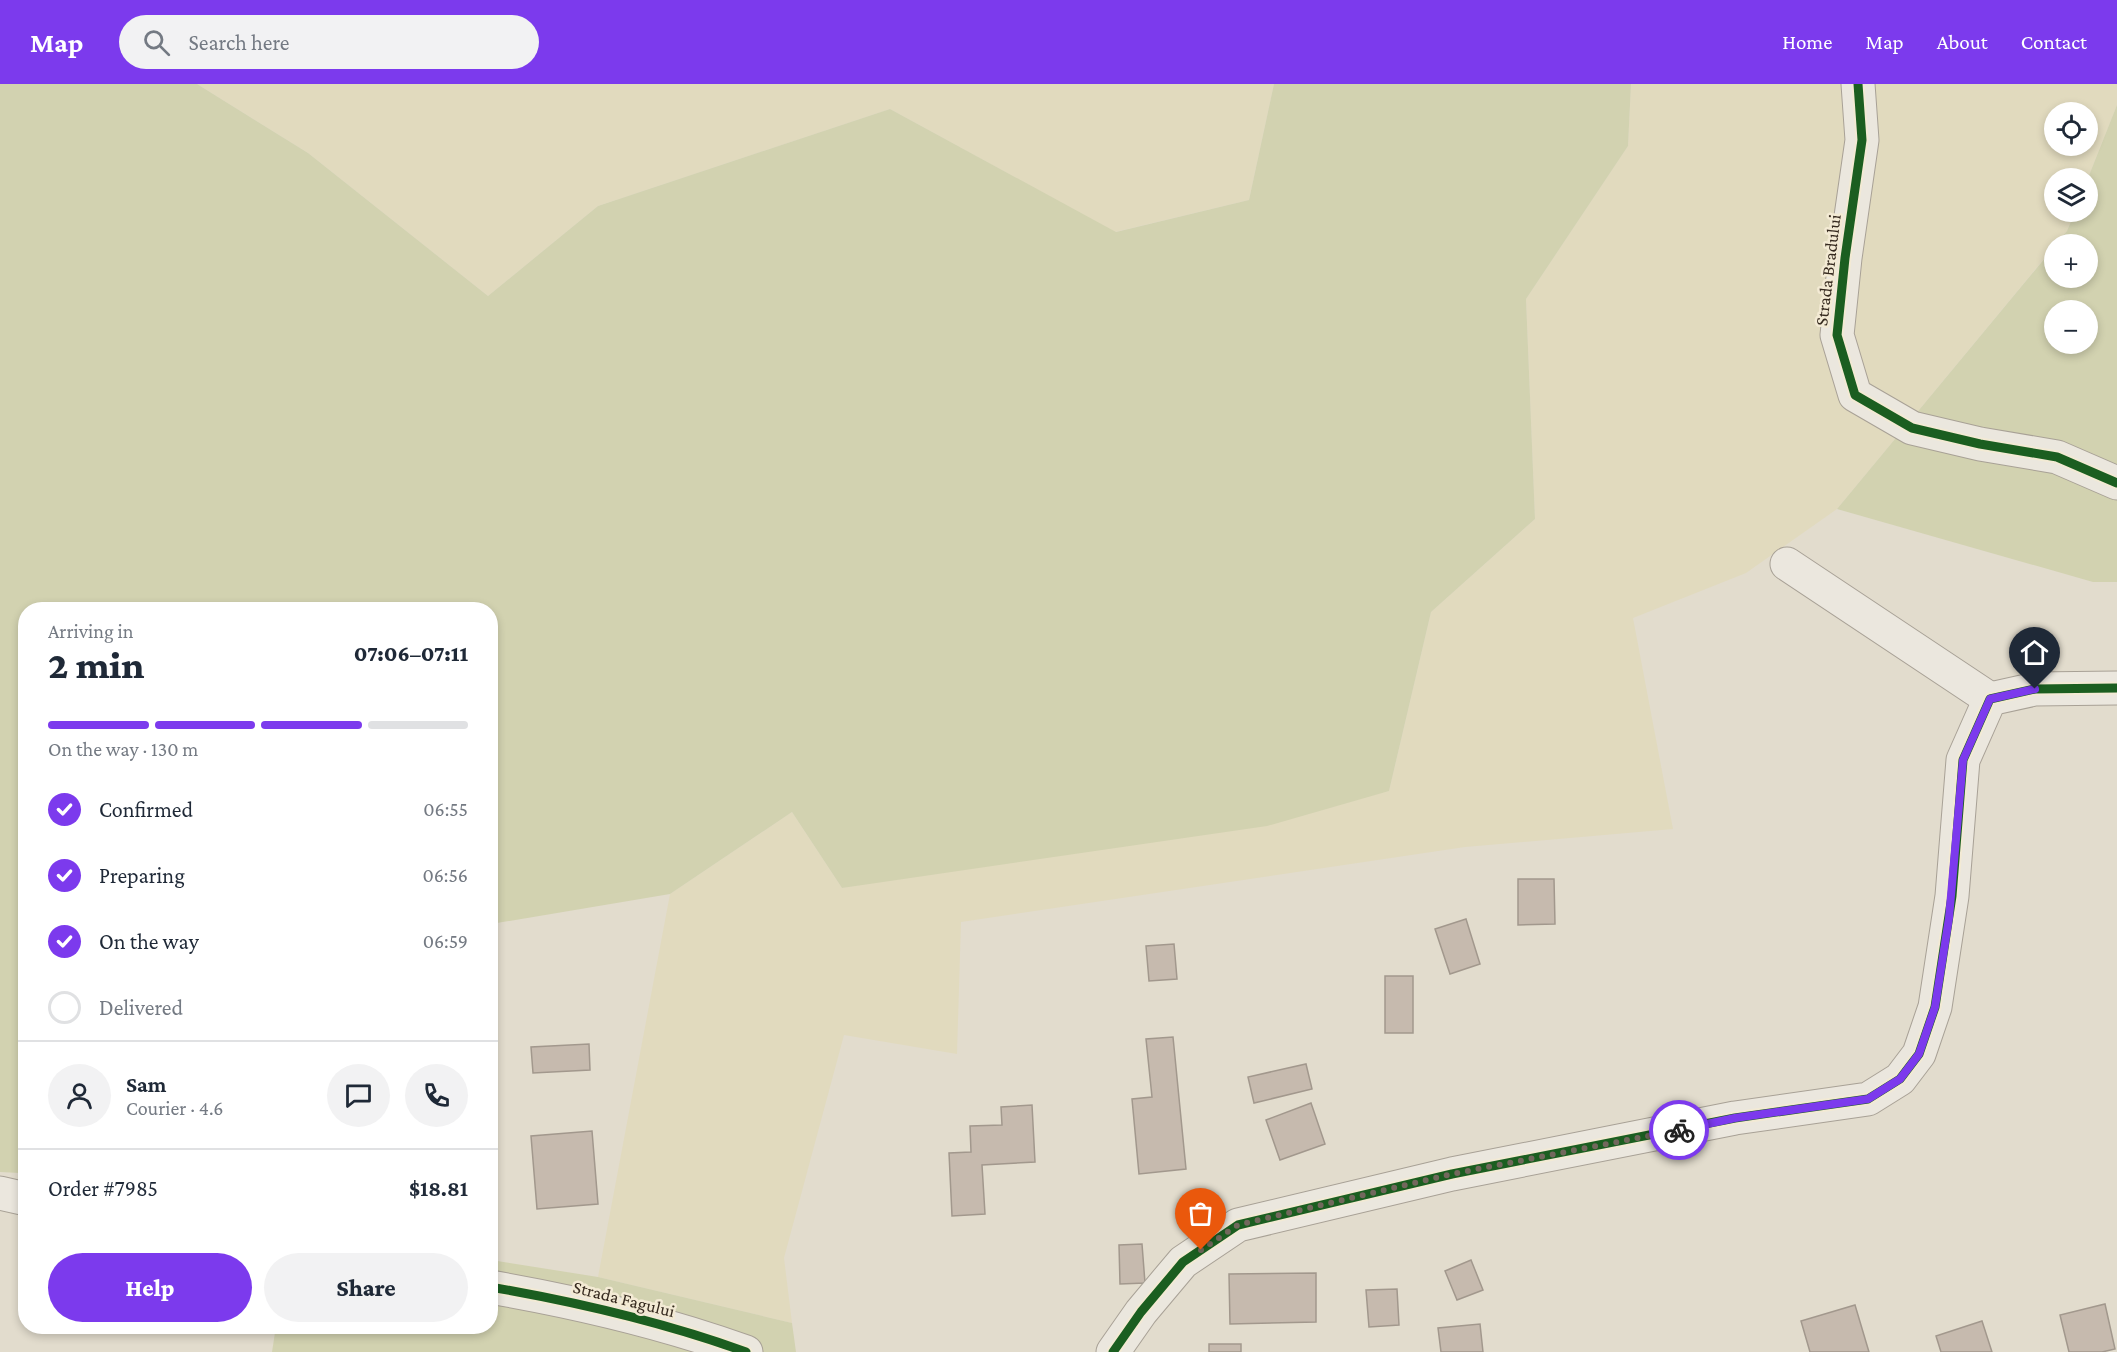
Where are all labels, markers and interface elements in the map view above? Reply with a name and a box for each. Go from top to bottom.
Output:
search box [119,15,539,69]
icon: search [140,26,173,59]
text: Map [30,27,83,58]
text: Search here [188,30,289,55]
text: Home [1782,30,1832,54]
text: Map [1865,30,1904,54]
text: About [1937,30,1988,54]
text: Contact [2021,30,2087,54]
map controls [2044,102,2098,354]
button: locate [2044,102,2098,156]
button: layers [2044,168,2098,222]
street label: Strada Bradului [1811,213,1845,327]
button: + [2044,234,2098,288]
button: − [2044,300,2098,354]
text: Arriving in [48,620,133,642]
pin [2009,627,2060,689]
icon: home [2018,636,2051,669]
text: 07:06–07:11 [354,641,468,666]
text: 2 min [48,643,144,686]
text: On the way · 130 m [48,738,198,760]
icon: check [48,793,81,826]
text: Confirmed [99,797,193,822]
text: 06:55 [423,798,468,820]
icon: check [48,859,81,892]
text: Preparing [99,863,185,888]
text: 06:56 [422,864,468,886]
icon: check [48,925,81,958]
text: On the way [99,929,199,954]
text: 06:59 [423,930,468,952]
text: Delivered [99,995,183,1020]
button: person [48,1064,111,1127]
button: chat [327,1064,390,1127]
button: phone [405,1064,468,1127]
text: Sam [126,1072,166,1097]
text: Courier · 4.6 [126,1097,224,1119]
courier [1649,1100,1709,1160]
icon: bike [1663,1114,1696,1147]
text: Order #7985 [48,1176,158,1201]
text: $18.81 [409,1176,468,1201]
pin [1175,1188,1226,1250]
icon: bag [1184,1197,1217,1230]
button: Help [48,1253,252,1322]
button: Share [264,1253,468,1322]
street label: Strada Fagului [571,1277,677,1321]

